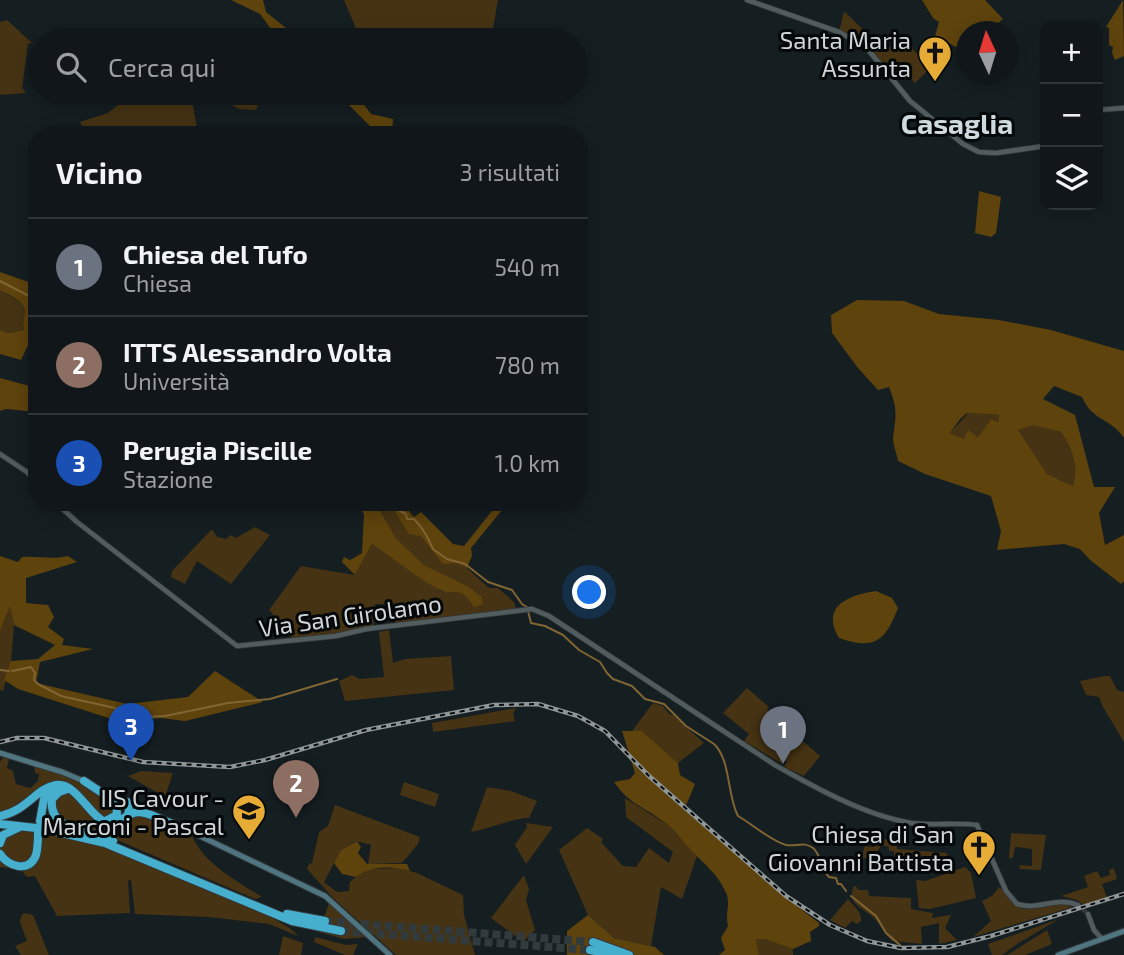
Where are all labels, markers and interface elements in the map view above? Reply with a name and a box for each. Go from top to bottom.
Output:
north arrow [956,21,1019,84]
map controls [1040,21,1103,210]
button: + [1040,21,1103,84]
place label: Santa Maria Assunta [780,25,911,82]
search box [28,28,588,105]
church icon: Santa Maria Assunta [916,34,954,83]
icon: search [52,48,90,86]
text: Cerca qui [108,51,216,82]
button: − [1040,84,1103,147]
district label: Casaglia [901,106,1013,140]
button: layers [1040,147,1103,210]
text: Vicino [56,154,143,190]
text: 3 risultati [460,158,560,186]
text: Chiesa del Tufo [123,238,308,269]
text: 1 [74,253,84,281]
text: 540 m [494,253,560,281]
text: Chiesa [123,269,192,297]
text: ITTS Alessandro Volta [123,336,392,367]
text: 2 [72,351,86,379]
text: 780 m [495,351,560,379]
text: Università [123,367,230,395]
text: Perugia Piscille [123,434,312,465]
text: 3 [72,449,86,477]
text: 1.0 km [495,449,560,477]
text: Stazione [123,465,213,493]
your location [572,575,606,609]
street label: Via San Girolamo [257,588,443,642]
pin: 3 [108,703,154,761]
pin: 1 [760,706,806,764]
pin: 2 [273,760,319,818]
place label: IIS Cavour - Marconi - Pascal [42,783,224,840]
school or university icon: IIS Cavour - Marconi - Pascal [230,792,268,841]
place label: Chiesa di San Giovanni Battista [768,819,954,876]
church icon: Chiesa di San Giovanni Battista [960,828,998,877]

